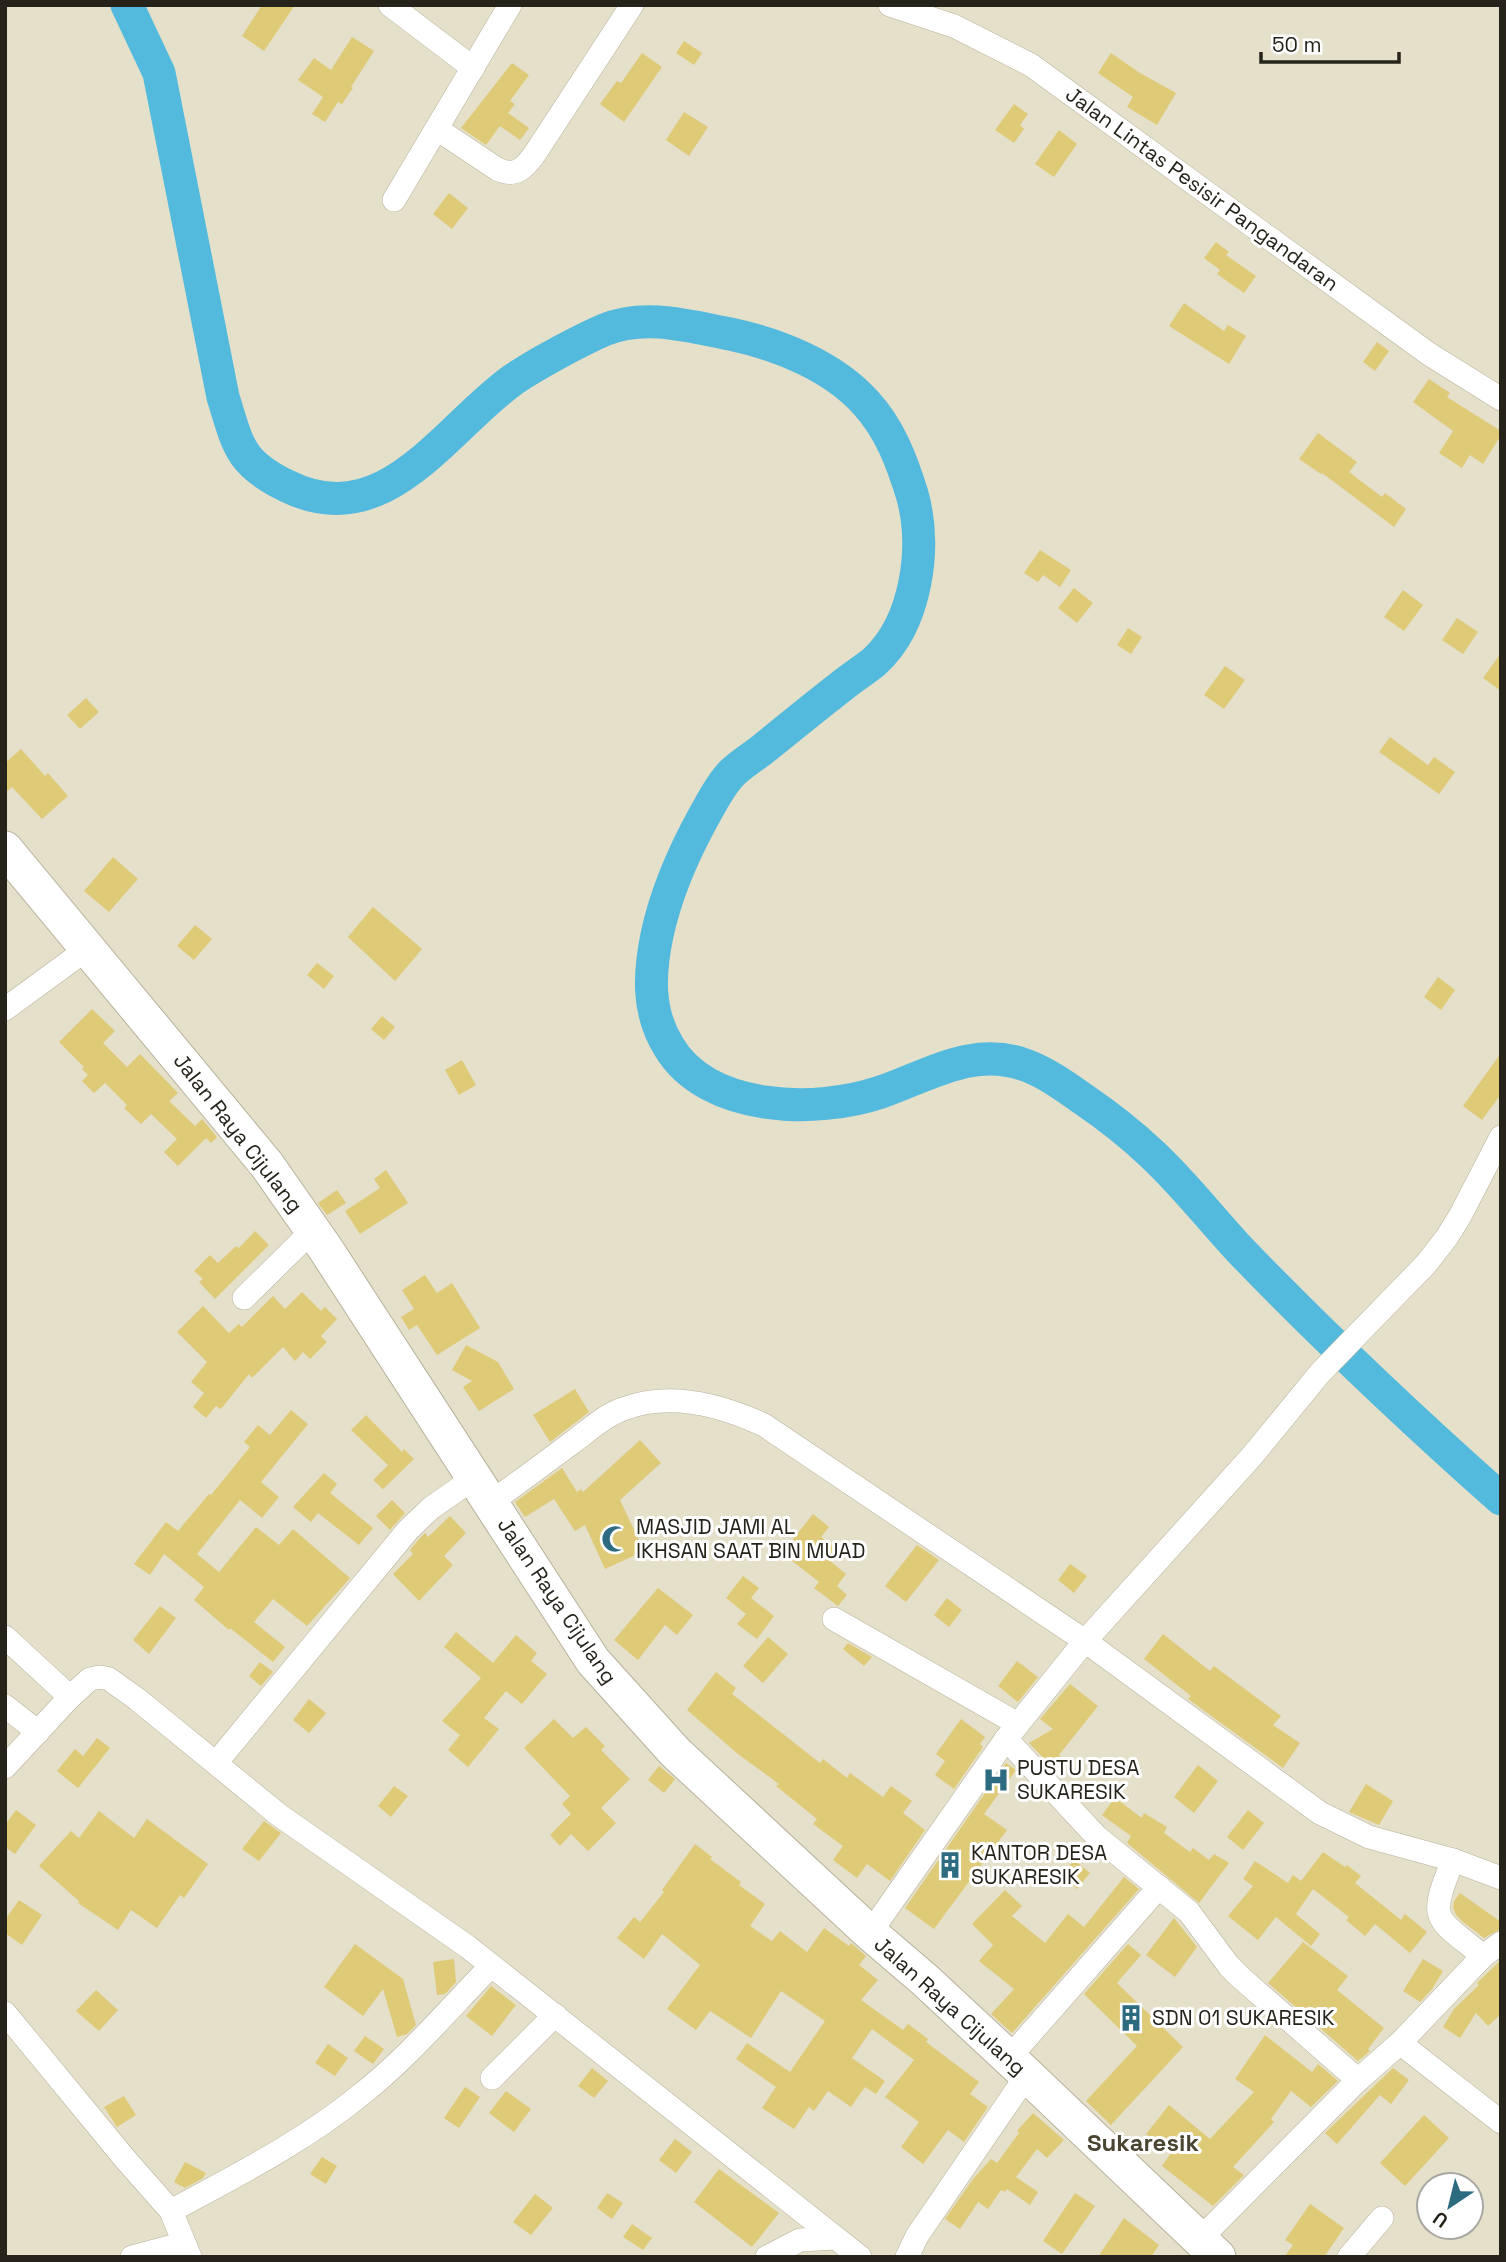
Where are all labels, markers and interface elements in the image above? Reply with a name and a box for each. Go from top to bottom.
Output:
scale bar [1261,21,1399,65]
text: 50 m [1272,31,1322,58]
street label: Jalan Lintas Pesisir Pangandaran [1060,80,1344,297]
street label: Jalan Raya Cijulang [168,1047,309,1218]
street label: Jalan Raya Cijulang [492,1512,623,1689]
place label: MASJID JAMI AL IKHSAN SAAT BIN MUAD [636,1513,865,1564]
mosque icon: MASJID JAMI AL IKHSAN SAAT BIN MUAD [600,1524,630,1554]
place label: PUSTU DESA SUKARESIK [1017,1754,1139,1805]
hospital icon: PUSTU DESA SUKARESIK [981,1765,1011,1795]
place label: KANTOR DESA SUKARESIK [971,1839,1107,1890]
building icon: KANTOR DESA SUKARESIK [935,1850,965,1880]
street label: Jalan Raya Cijulang [869,1930,1032,2081]
building icon: SDN 01 SUKARESIK [1116,2003,1146,2033]
place label: SDN 01 SUKARESIK [1152,2004,1335,2031]
district label: Sukaresik [1087,2127,1199,2158]
north arrow [1415,2171,1485,2241]
text: U [1428,2206,1453,2233]

